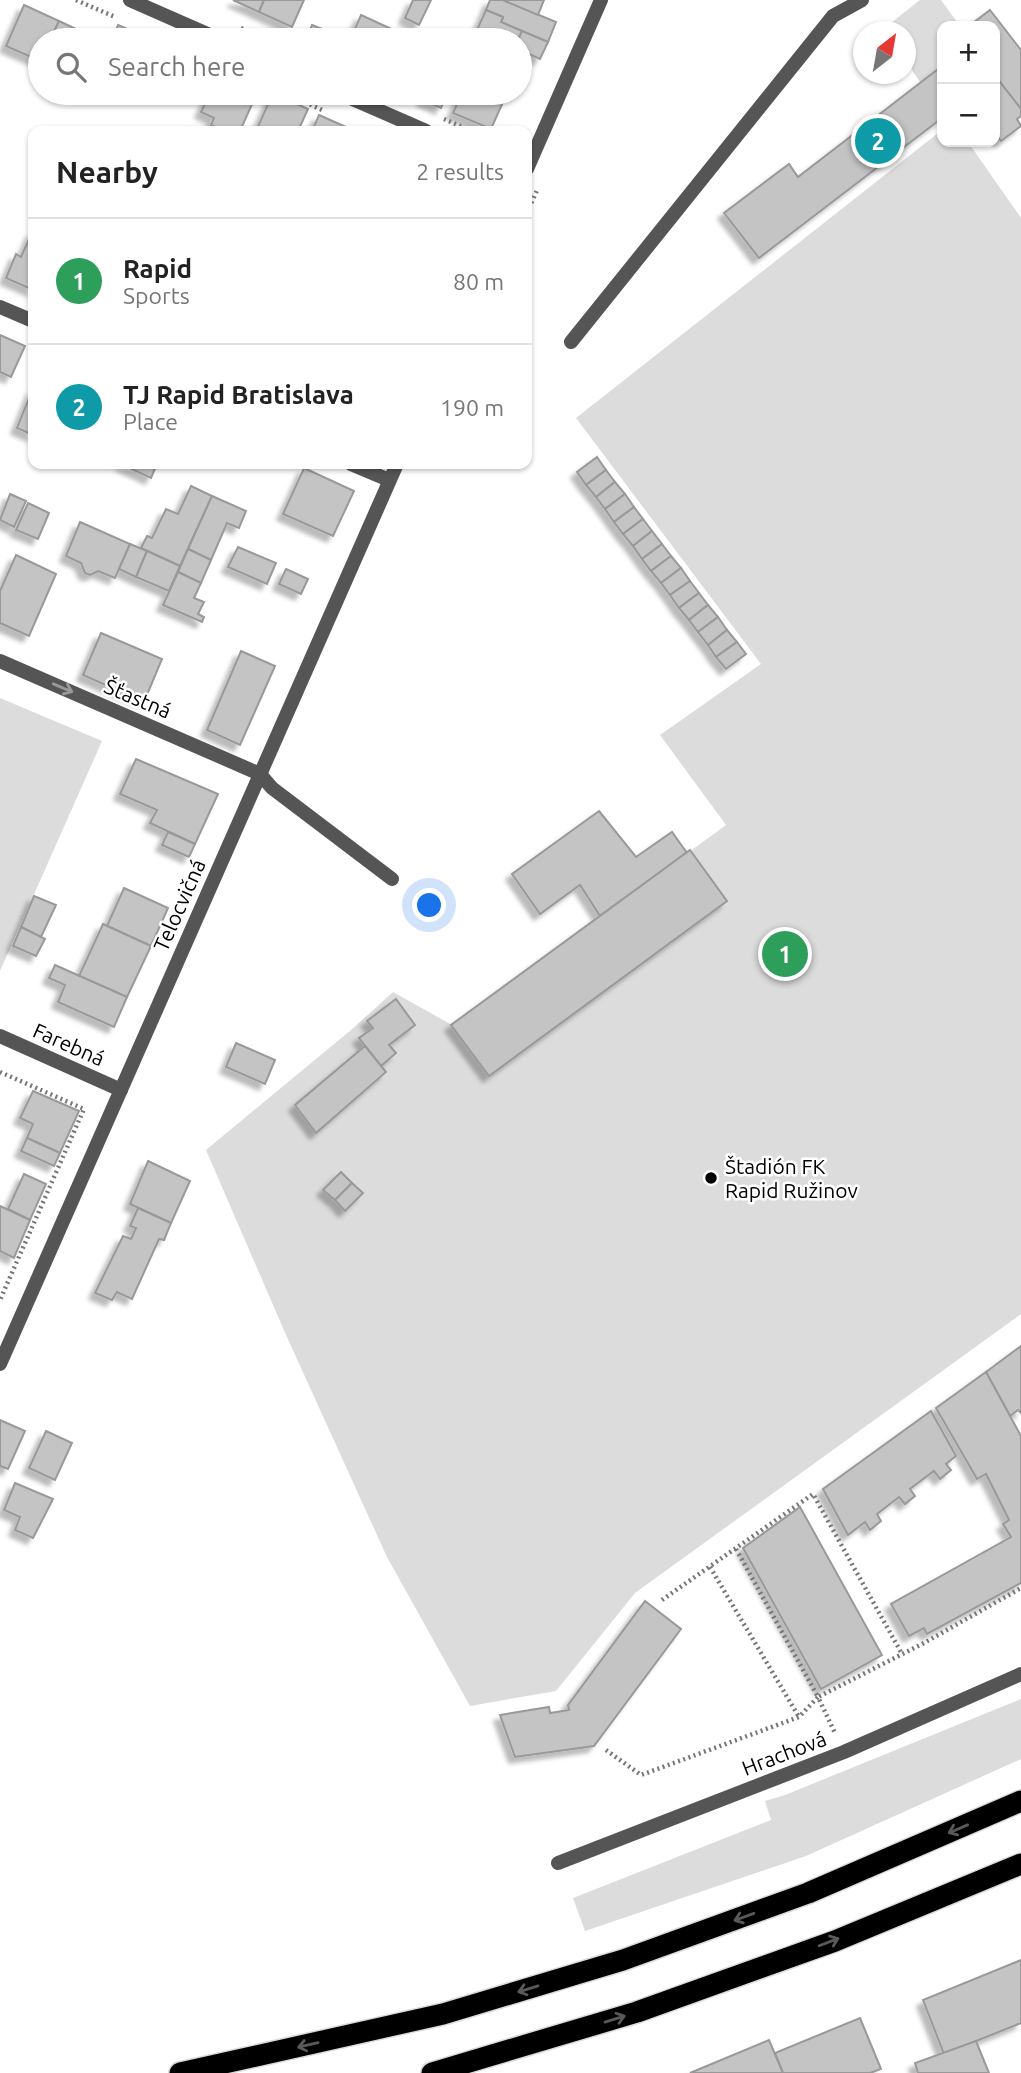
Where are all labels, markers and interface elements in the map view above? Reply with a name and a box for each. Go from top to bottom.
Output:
north arrow [853,21,916,84]
map controls [937,21,1000,147]
button: + [937,21,1000,84]
search box [28,28,532,105]
icon: search [52,48,90,86]
text: Search here [108,52,245,81]
button: − [937,84,1000,147]
pin: 2 [855,115,901,167]
text: Nearby [56,155,158,189]
text: 2 results [416,159,504,184]
text: Rapid [123,254,192,283]
text: 1 [73,269,85,294]
text: 80 m [453,269,504,294]
text: Sports [123,283,190,308]
text: TJ Rapid Bratislava [123,380,354,409]
text: 2 [73,395,85,420]
text: 190 m [440,395,504,420]
text: Place [123,409,178,434]
street label: Šťastná [101,673,175,723]
one-way arrow [51,682,73,695]
street label: Telocvičná [148,855,210,955]
your location [412,888,446,922]
pin: 1 [762,928,808,980]
street label: Farebná [30,1018,108,1070]
place label: Štadión FK Rapid Ružinov [725,1154,858,1202]
marker: Štadión FK Rapid Ružinov [703,1170,719,1186]
street label: Hrachová [738,1726,830,1780]
one-way arrow [948,1823,970,1836]
one-way arrow [733,1911,755,1924]
one-way arrow [818,1935,840,1948]
one-way arrow [517,1983,539,1996]
one-way arrow [604,2011,626,2024]
one-way arrow [297,2039,320,2052]

